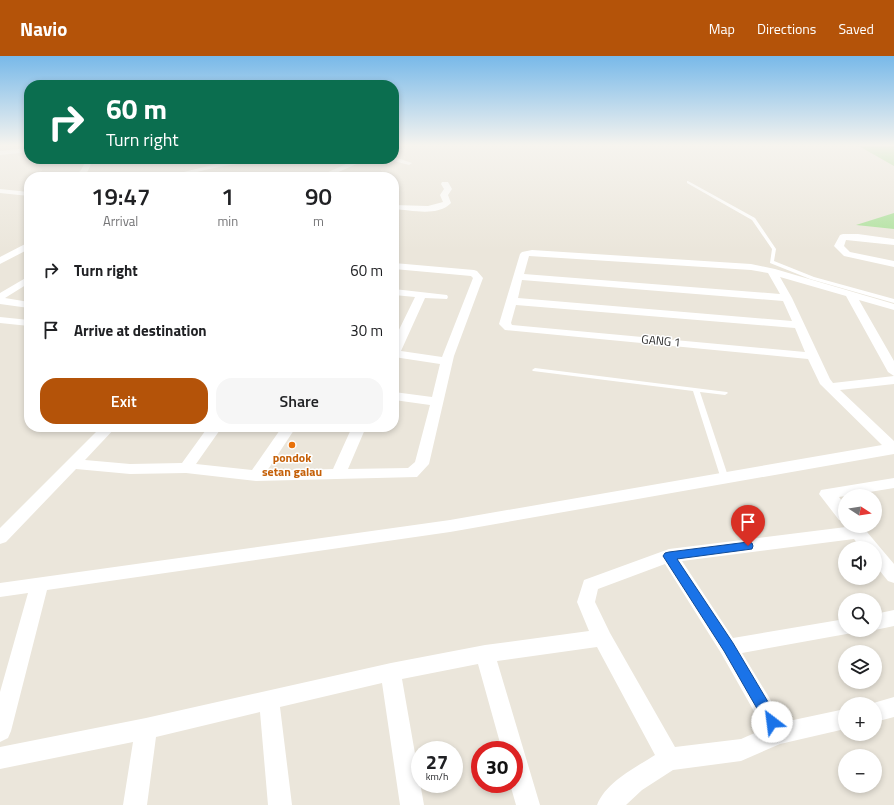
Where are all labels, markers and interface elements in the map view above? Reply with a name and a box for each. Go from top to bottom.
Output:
text: Navio [20,14,67,43]
text: Map [709,18,735,39]
text: Directions [757,18,816,39]
text: Saved [838,18,874,39]
text: 60 m [106,87,167,130]
icon: right [40,96,92,148]
text: Turn right [106,126,179,153]
text: 19:47 [91,178,150,214]
text: 1 [221,178,235,214]
text: 90 [305,178,332,214]
text: Arrival [103,211,138,231]
text: min [217,211,238,231]
text: m [313,211,324,231]
icon: right [40,259,62,281]
text: Turn right [74,259,138,282]
text: 60 m [350,259,383,282]
icon: arrive [40,319,62,341]
text: Arrive at destination [74,319,207,342]
text: 30 m [350,319,383,342]
street label: GANG 1 [641,329,682,352]
button: Exit [40,378,208,424]
button: Share [216,378,383,424]
marker: pondok setan galau [287,440,297,450]
place label: pondok setan galau [262,448,322,481]
north arrow [838,489,882,533]
map controls [838,489,882,793]
pin [731,505,765,546]
icon: arrive [737,511,759,533]
button: sound [838,541,882,585]
button: search [838,593,882,637]
button: layers [838,645,882,689]
button: + [838,697,882,741]
position arrow [751,701,793,743]
speed limit sign: 30 [471,741,523,793]
text: 27 [426,746,448,777]
button: − [838,749,882,793]
text: km/h [426,769,448,784]

